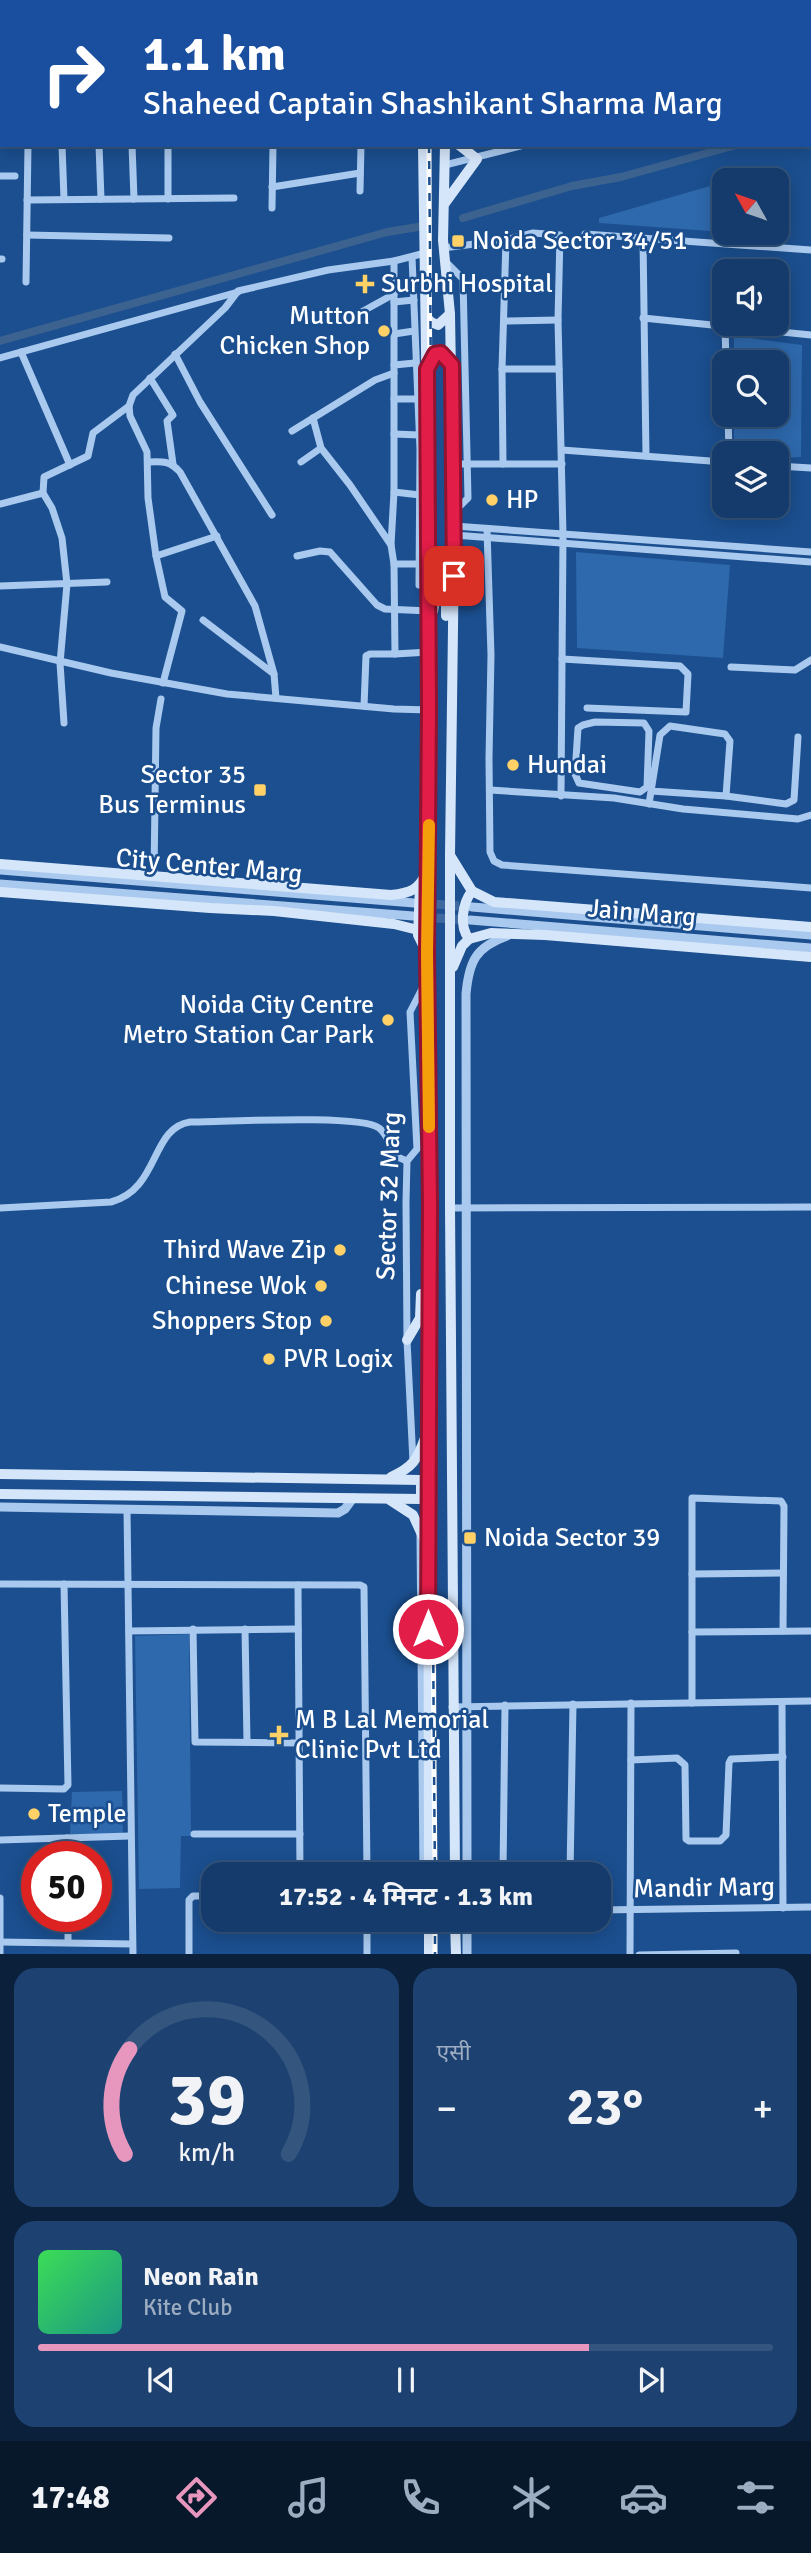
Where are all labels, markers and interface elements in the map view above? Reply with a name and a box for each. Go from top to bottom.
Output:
text: 1.1 km [143,24,286,84]
icon: right [28,28,119,119]
text: Shaheed Captain Shashikant Sharma Marg [143,84,723,123]
north arrow [712,168,789,245]
map controls [712,168,789,518]
place label: Noida Sector 34/51 [472,225,687,257]
marker: Noida Sector 34/51 [450,233,466,249]
button: sound [712,259,789,336]
place label: Surbhi Hospital [381,268,553,300]
marker: Surbhi Hospital [355,274,375,294]
place label: Mutton Chicken Shop [220,300,370,362]
marker: Mutton Chicken Shop [376,323,392,339]
button: search [712,350,789,427]
button: layers [712,441,789,518]
place label: HP [506,484,538,516]
marker: HP [484,492,500,508]
pin [424,546,484,606]
icon: arrive [435,557,473,595]
place label: Hundai [527,749,607,781]
marker: Hundai [505,757,521,773]
place label: Sector 35 Bus Terminus [98,759,246,821]
marker: Sector 35 Bus Terminus [252,782,268,798]
street label: City Center Marg [115,842,303,890]
street label: Jain Marg [587,892,697,934]
place label: Noida City Centre Metro Station Car Park [122,989,374,1051]
marker: Noida City Centre Metro Station Car Park [380,1012,396,1028]
street label: Sector 32 Marg [370,1111,408,1281]
place label: Third Wave Zip [164,1234,326,1266]
marker: Third Wave Zip [332,1242,348,1258]
place label: Chinese Wok [165,1270,307,1302]
marker: Chinese Wok [313,1278,329,1294]
place label: Shoppers Stop [152,1305,312,1337]
marker: Shoppers Stop [318,1313,334,1329]
place label: PVR Logix [283,1343,393,1375]
marker: PVR Logix [261,1351,277,1367]
place label: Noida Sector 39 [484,1522,660,1554]
marker: Noida Sector 39 [462,1530,478,1546]
position arrow [391,1592,465,1666]
place label: M B Lal Memorial Clinic Pvt Ltd [295,1704,489,1766]
marker: M B Lal Memorial Clinic Pvt Ltd [269,1725,289,1745]
place label: Temple [48,1798,127,1830]
marker: Temple [26,1806,42,1822]
speed limit sign: 50 [21,1841,112,1932]
street label: Mandir Marg [633,1871,775,1905]
text: 17:52 · 4 मिनट · 1.3 km [279,1881,533,1913]
text: एसी [437,2038,471,2067]
text: 39 [167,2056,246,2145]
text: 23° [566,2075,643,2139]
text: − [437,2085,457,2132]
text: + [752,2085,773,2132]
text: km/h [178,2136,235,2167]
text: Neon Rain [143,2261,259,2293]
text: Kite Club [143,2293,232,2322]
icon: previous [142,2361,180,2399]
icon: pause [387,2361,425,2399]
icon: next [632,2361,670,2399]
icon: directions [172,2473,221,2522]
icon: music [284,2473,333,2522]
icon: phone [396,2473,445,2522]
icon: climate [507,2473,556,2522]
icon: car [619,2473,668,2522]
icon: filters [731,2473,780,2522]
text: 17:48 [31,2478,110,2517]

